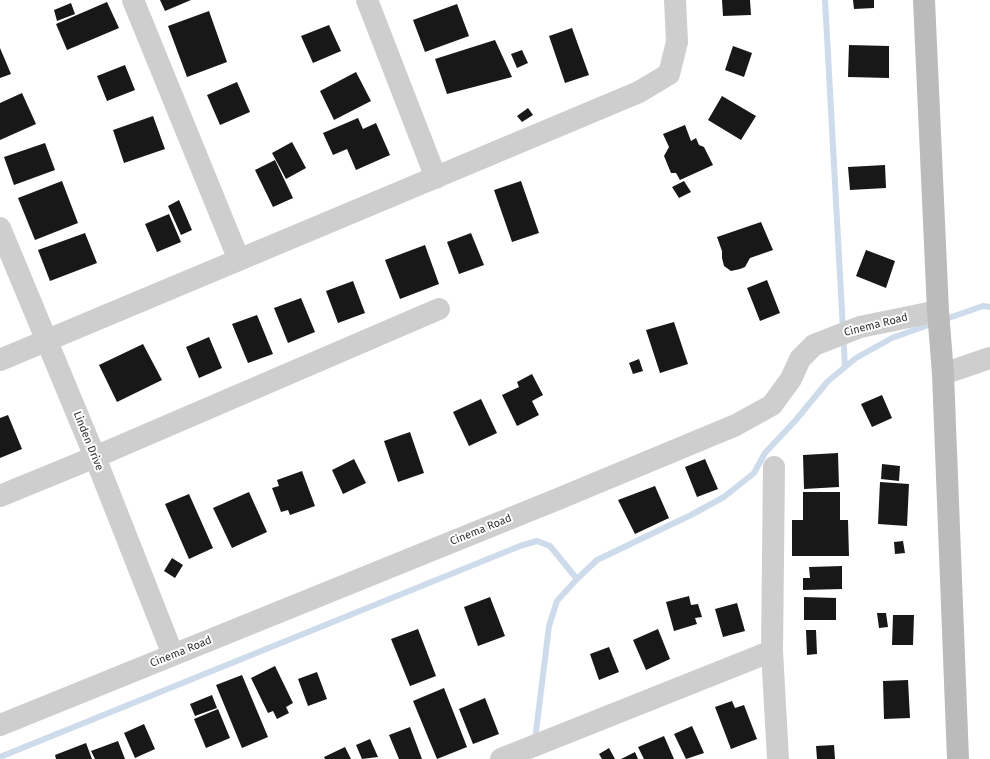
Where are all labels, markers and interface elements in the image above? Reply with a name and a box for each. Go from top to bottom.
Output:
street label: Cinema Road [843,311,909,339]
street label: Linden Drive [70,409,106,473]
street label: Cinema Road [448,512,514,548]
street label: Cinema Road [148,634,214,670]

